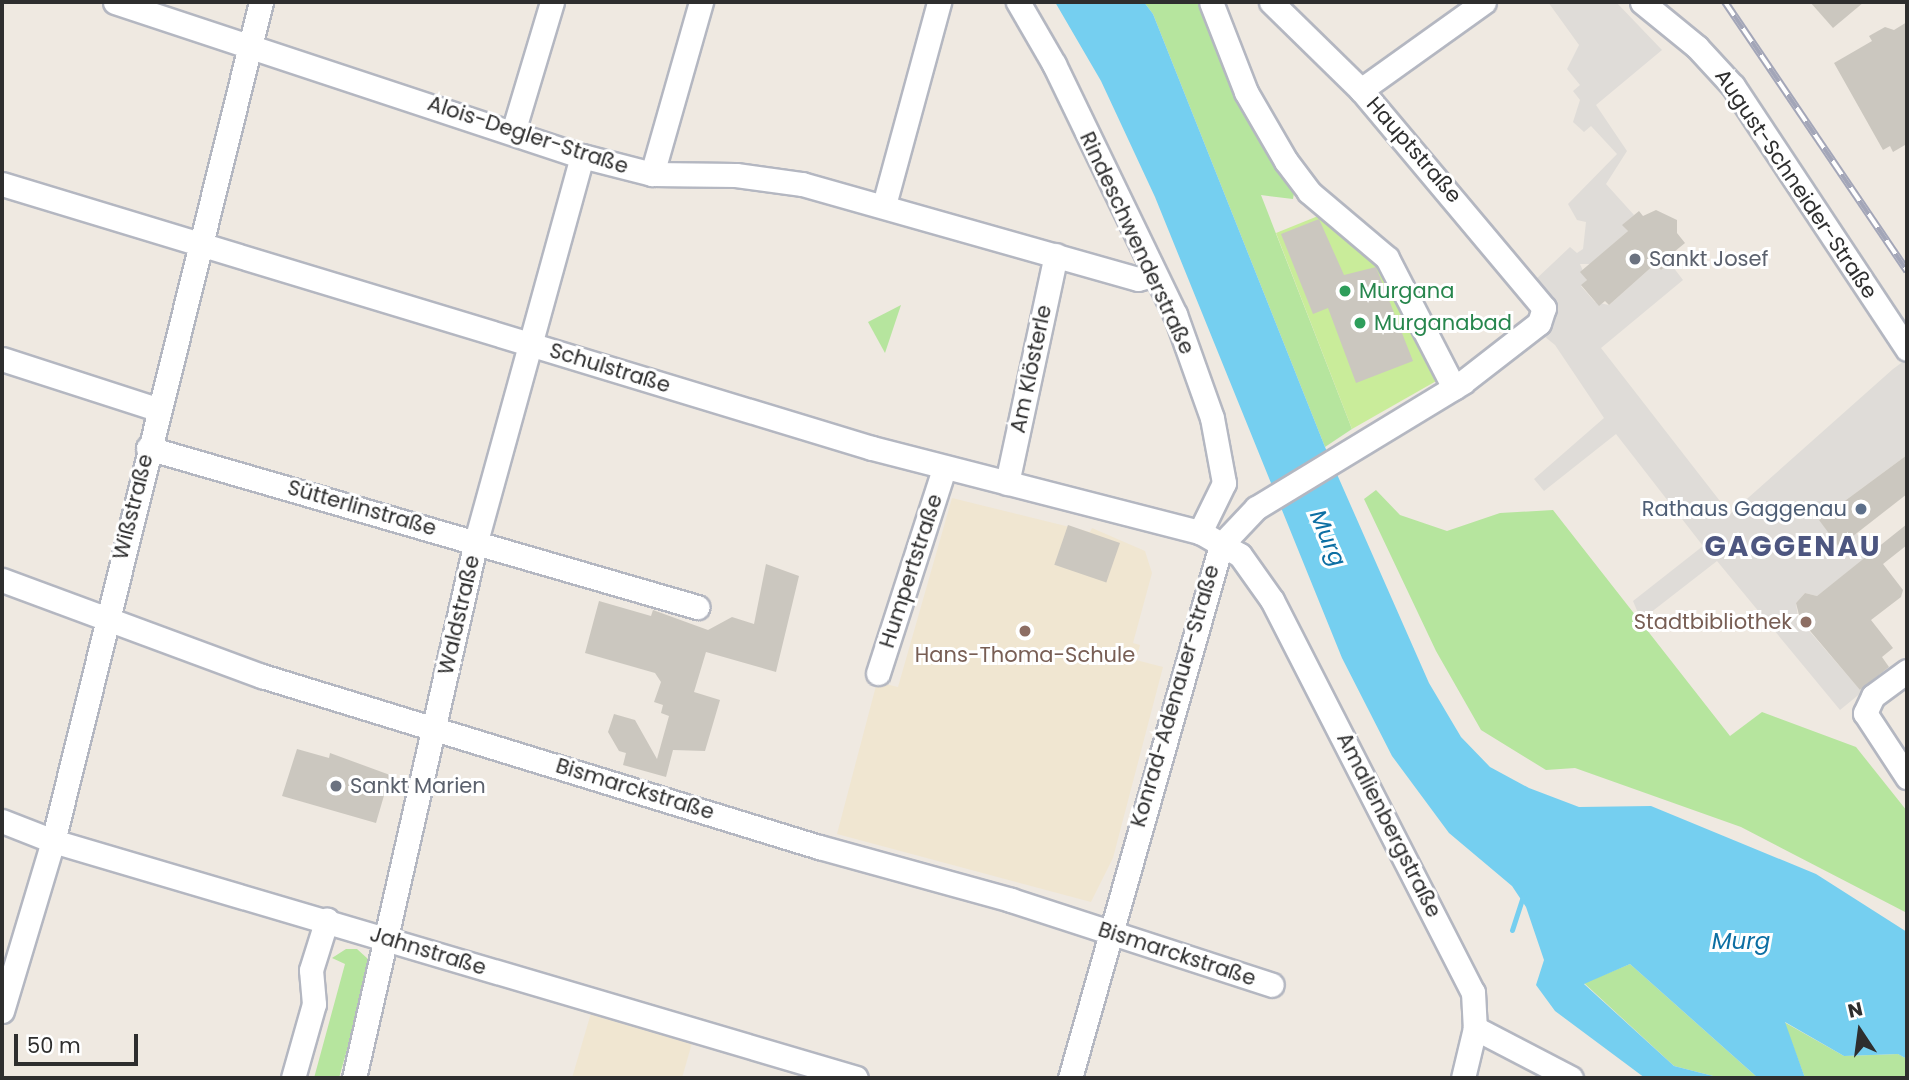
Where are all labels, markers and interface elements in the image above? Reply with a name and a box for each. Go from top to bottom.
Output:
street label: August-Schneider-Straße [1710,64,1882,304]
street label: Alois-Degler-Straße [425,91,631,179]
street label: Hauptstraße [1361,92,1467,208]
street label: Rindeschwenderstraße [1074,128,1200,358]
place label: Sankt Josef [1649,246,1768,272]
marker: Sankt Josef [1627,251,1643,267]
place label: Murgana [1359,278,1454,304]
marker: Murgana [1337,283,1353,299]
street label: Am Klösterle [1005,303,1057,435]
place label: Murganabad [1374,310,1512,336]
marker: Murganabad [1352,315,1368,331]
street label: Schulstraße [547,338,673,398]
street label: Wißstraße [108,452,158,562]
street label: Sütterlinstraße [285,475,439,541]
street label: Humpertstraße [874,491,948,651]
place label: Rathaus Gaggenau [1642,496,1847,522]
marker: Rathaus Gaggenau [1853,501,1869,517]
water label: Murg [1304,506,1352,570]
district label: GAGGENAU [1705,530,1881,564]
street label: Waldstraße [433,553,485,677]
street label: Konrad-Adenauer-Straße [1125,562,1225,830]
place label: Stadtbibliothek [1634,609,1792,635]
marker: Stadtbibliothek [1798,614,1814,630]
marker: Hans-Thoma-Schule [1017,623,1033,639]
place label: Hans-Thoma-Schule [915,642,1135,668]
street label: Amalienbergstraße [1331,728,1447,922]
street label: Bismarckstraße [553,753,717,825]
place label: Sankt Marien [350,773,486,799]
marker: Sankt Marien [328,778,344,794]
street label: Bismarckstraße [1095,917,1259,991]
street label: Jahnstraße [367,921,489,981]
water label: Murg [1712,927,1770,955]
text: N [1845,995,1865,1025]
north arrow [1825,996,1895,1066]
scale bar [18,1020,142,1064]
text: 50 m [27,1031,81,1060]

